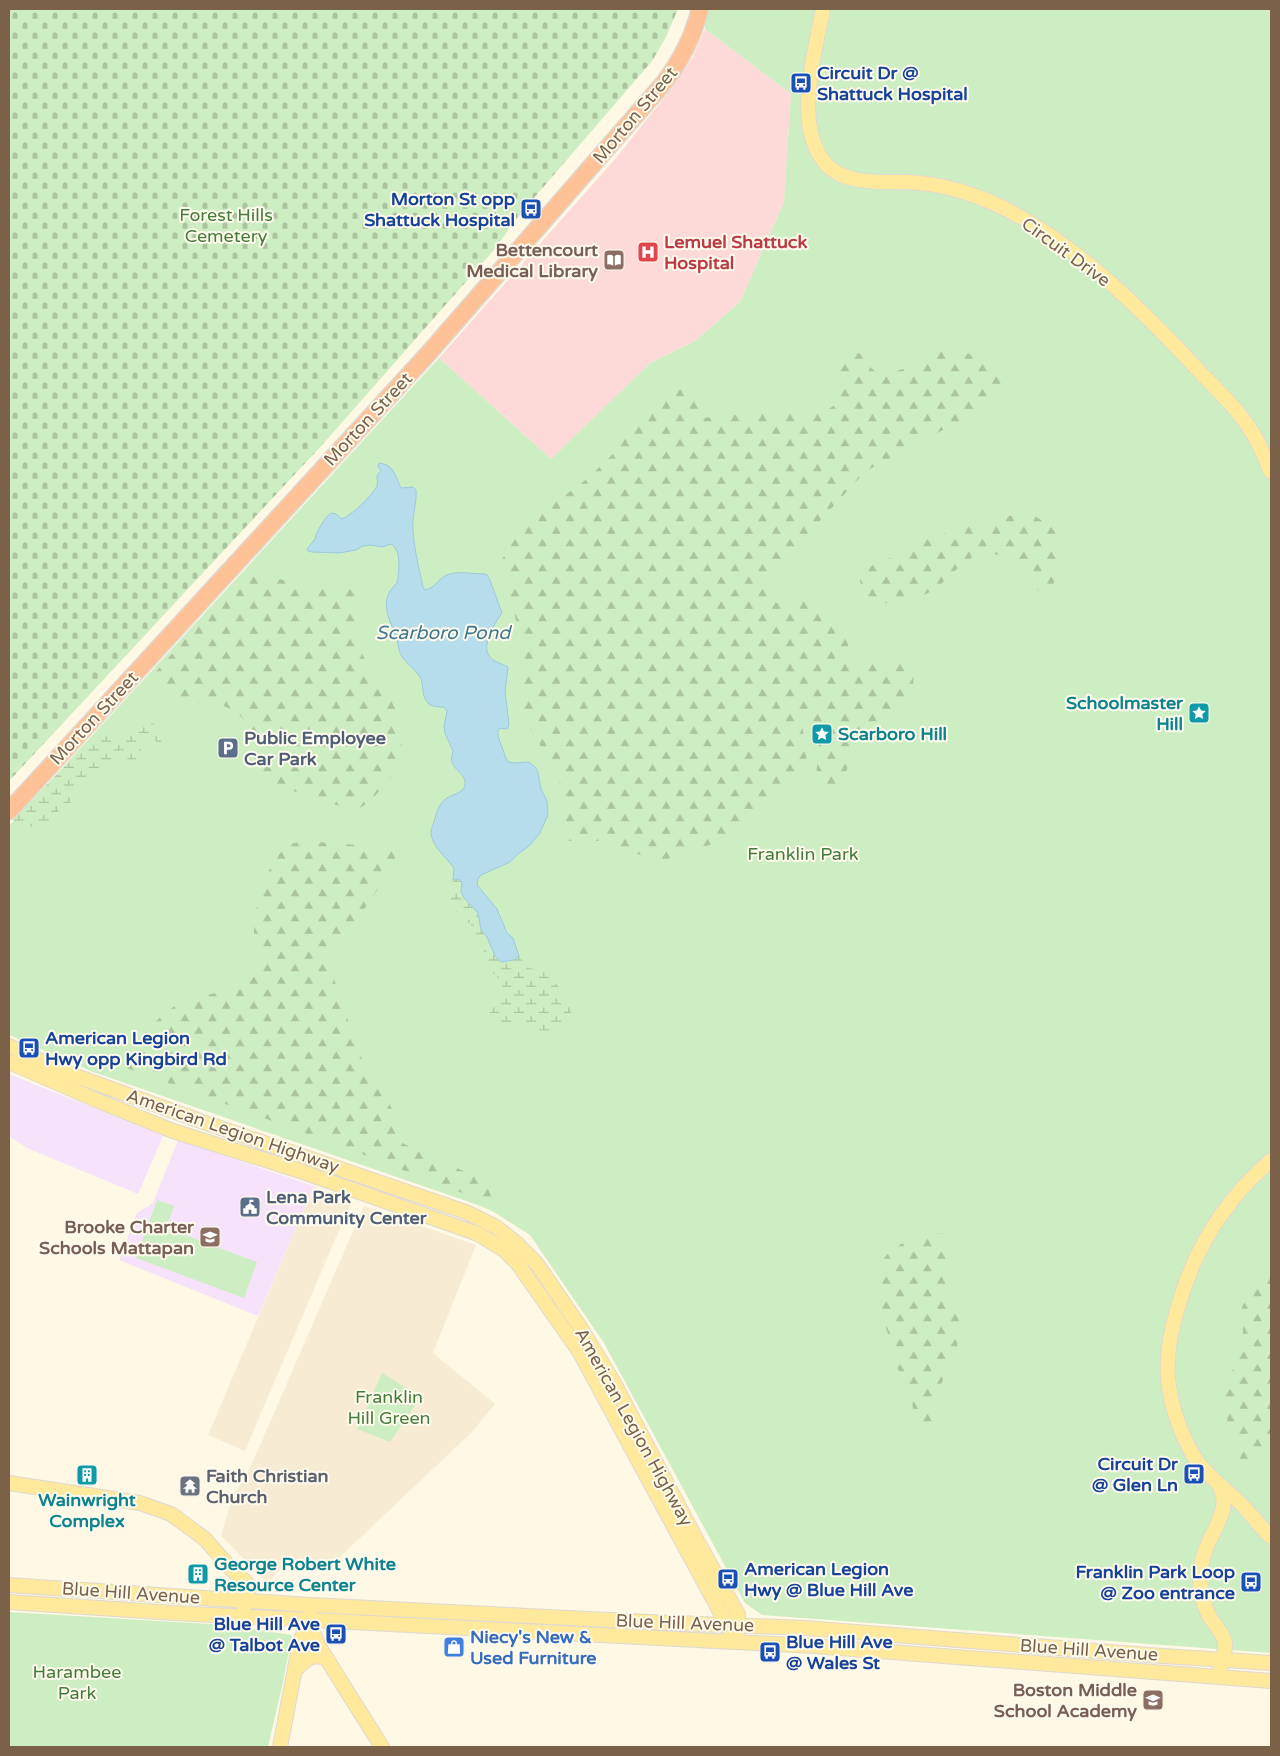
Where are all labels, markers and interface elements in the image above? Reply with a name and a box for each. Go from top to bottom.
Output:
street label: Morton Street [588,62,682,168]
place label: Circuit Dr @ Shattuck Hospital [817,62,968,105]
bus stop icon: Circuit Dr @ Shattuck Hospital [789,71,813,95]
place label: Morton St opp Shattuck Hospital [364,188,515,231]
bus stop icon: Morton St opp Shattuck Hospital [519,197,543,221]
park label: Forest Hills Cemetery [179,204,273,247]
street label: Circuit Drive [1017,212,1115,292]
place label: Lemuel Shattuck Hospital [664,231,807,274]
place label: Bettencourt Medical Library [466,239,598,282]
hospital icon: Lemuel Shattuck Hospital [636,240,660,264]
library icon: Bettencourt Medical Library [602,248,626,272]
street label: Morton Street [319,368,417,470]
water label: Scarboro Pond [376,622,512,644]
street label: Morton Street [45,667,143,769]
place label: Schoolmaster Hill [1066,692,1184,735]
place icon: Schoolmaster Hill [1187,701,1211,725]
place icon: Scarboro Hill [810,722,834,746]
place label: Scarboro Hill [838,723,947,745]
place label: Public Employee Car Park [244,727,386,770]
parking icon: Public Employee Car Park [216,736,240,760]
park label: Franklin Park [747,843,859,865]
place label: American Legion Hwy opp Kingbird Rd [45,1027,227,1070]
bus stop icon: American Legion Hwy opp Kingbird Rd [17,1036,41,1060]
street label: American Legion Highway [124,1084,343,1178]
place label: Lena Park Community Center [266,1186,428,1229]
public building icon: Lena Park Community Center [238,1195,262,1219]
place label: Brooke Charter Schools Mattapan [39,1216,195,1259]
school or university icon: Brooke Charter Schools Mattapan [198,1225,222,1249]
street label: American Legion Highway [570,1324,698,1530]
park label: Franklin Hill Green [347,1386,431,1429]
place label: Circuit Dr @ Glen Ln [1092,1453,1179,1496]
bus stop icon: Circuit Dr @ Glen Ln [1182,1462,1206,1486]
building icon: Wainwright Complex [75,1463,99,1487]
place label: Faith Christian Church [206,1465,329,1508]
temple icon: Faith Christian Church [178,1474,202,1498]
place label: Wainwright Complex [38,1489,136,1532]
place label: George Robert White Resource Center [214,1553,396,1596]
place label: American Legion Hwy @ Blue Hill Ave [744,1558,913,1601]
place label: Franklin Park Loop @ Zoo entrance [1075,1561,1235,1604]
building icon: George Robert White Resource Center [186,1562,210,1586]
bus stop icon: American Legion Hwy @ Blue Hill Ave [716,1567,740,1591]
bus stop icon: Franklin Park Loop @ Zoo entrance [1239,1570,1263,1594]
street label: Blue Hill Avenue [61,1577,201,1609]
street label: Blue Hill Avenue [615,1610,755,1636]
place label: Blue Hill Ave @ Talbot Ave [209,1613,320,1656]
bus stop icon: Blue Hill Ave @ Talbot Ave [324,1622,348,1646]
place label: Niecy's New & Used Furniture [470,1626,597,1669]
place label: Blue Hill Ave @ Wales St [786,1631,893,1674]
street label: Blue Hill Avenue [1019,1634,1159,1666]
shop icon: Niecy's New & Used Furniture [442,1635,466,1659]
bus stop icon: Blue Hill Ave @ Wales St [758,1640,782,1664]
park label: Harambee Park [33,1661,121,1704]
place label: Boston Middle School Academy [994,1679,1137,1722]
school or university icon: Boston Middle School Academy [1141,1688,1165,1712]

